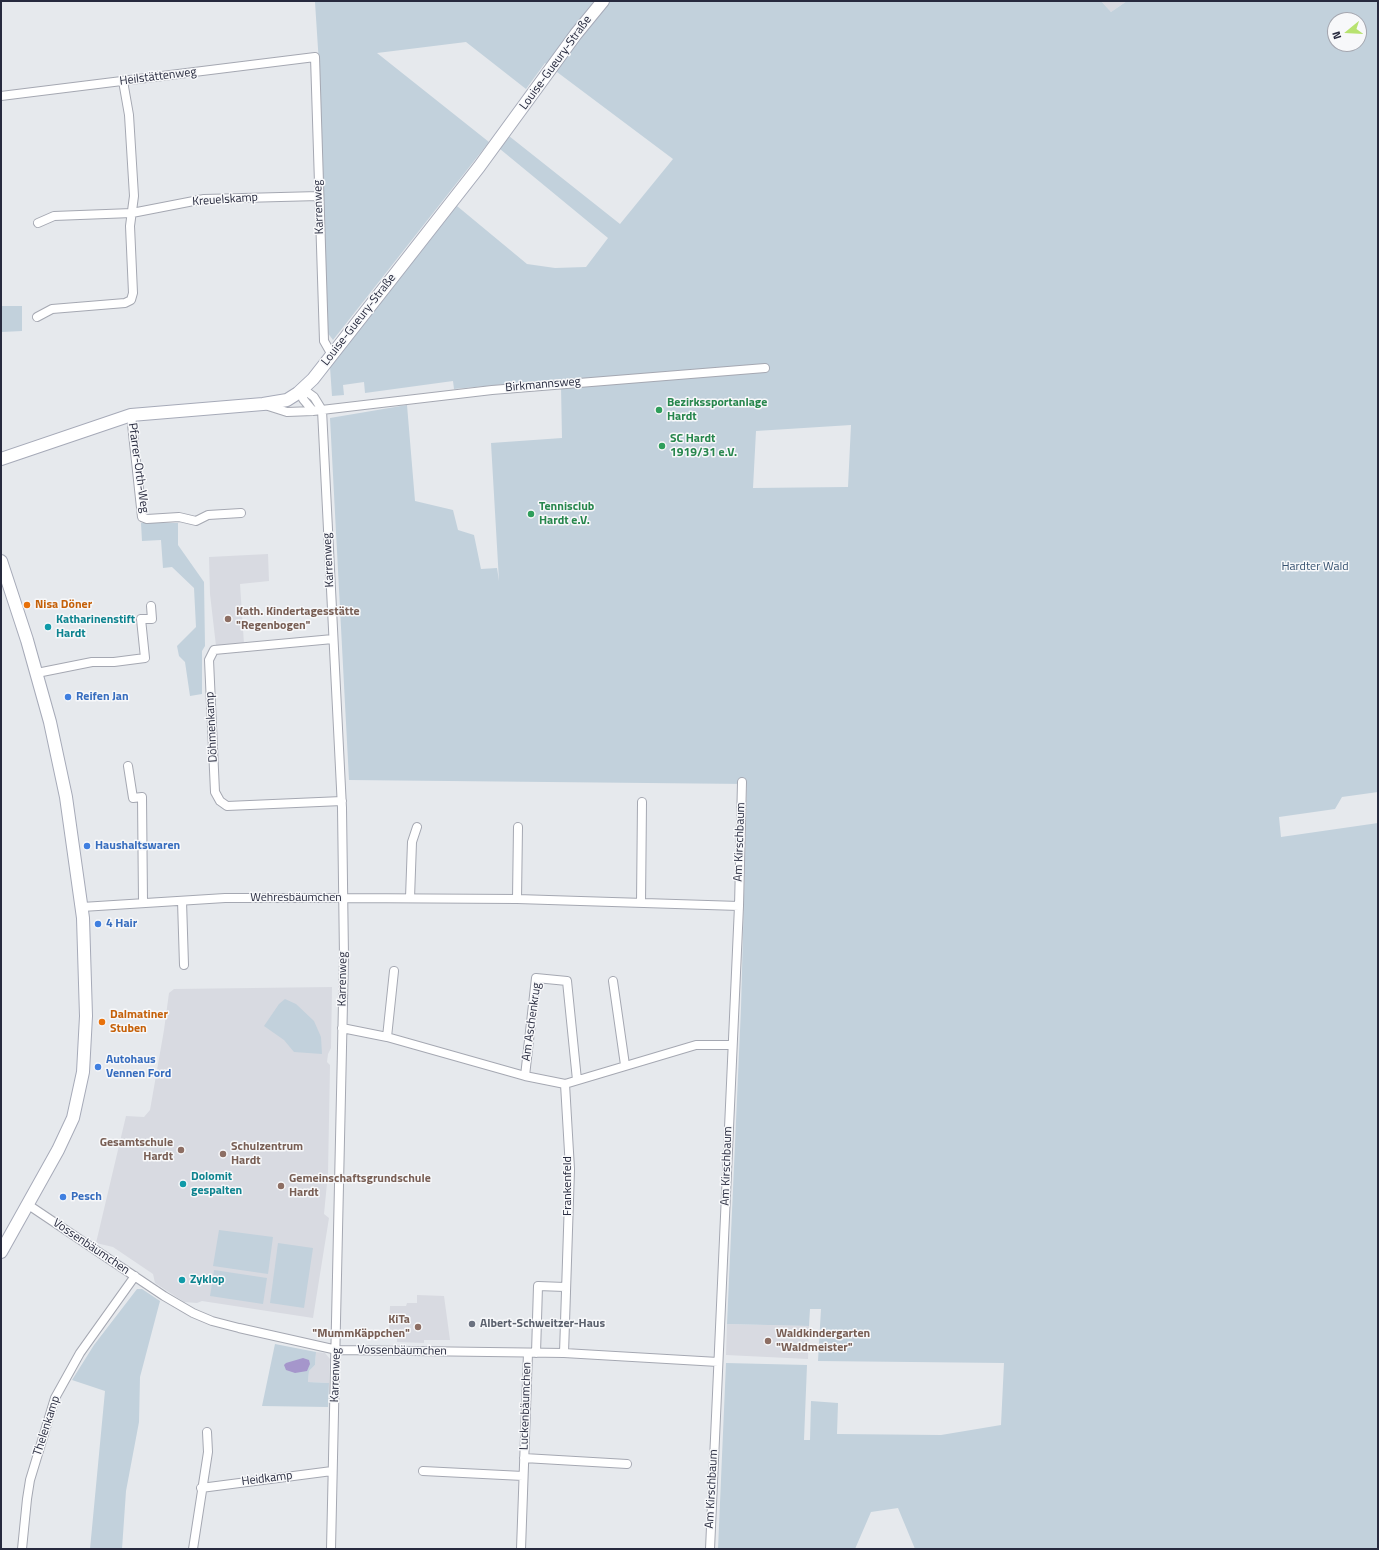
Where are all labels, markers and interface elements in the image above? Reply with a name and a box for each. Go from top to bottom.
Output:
north arrow [1327,12,1367,52]
street label: Louise-Gueury-Straße [517,13,595,113]
text: N [1328,29,1345,41]
street label: Heilstättenweg [119,65,197,89]
street label: Karrenweg [311,179,327,235]
street label: Kreuelskamp [192,191,258,209]
street label: Louise-Gueury-Straße [319,271,399,369]
street label: Birkmannsweg [505,375,581,395]
place label: Bezirkssportanlage Hardt [667,396,767,424]
marker: Bezirkssportanlage Hardt [654,405,664,415]
street label: Pfarrer-Orth-Weg [125,422,151,514]
place label: SC Hardt 1919/31 e.V. [670,432,737,460]
marker: SC Hardt 1919/31 e.V. [657,441,667,451]
place label: Tennisclub Hardt e.V. [539,500,594,528]
marker: Tennisclub Hardt e.V. [526,509,536,519]
street label: Karrenweg [320,532,338,588]
park label: Hardter Wald [1281,560,1349,574]
place label: Nisa Döner [35,598,92,612]
marker: Nisa Döner [22,600,32,610]
place label: Kath. Kindertagesstätte "Regenbogen" [236,605,360,633]
place label: Katharinenstift Hardt [56,613,135,641]
marker: Kath. Kindertagesstätte "Regenbogen" [223,614,233,624]
marker: Katharinenstift Hardt [43,622,53,632]
place label: Reifen Jan [76,690,129,704]
street label: Döhmenkamp [203,691,221,763]
marker: Reifen Jan [63,692,73,702]
street label: Am Kirschbaum [731,802,749,882]
place label: Haushaltswaren [95,839,180,853]
marker: Haushaltswaren [82,841,92,851]
street label: Wehresbäumchen [250,891,342,905]
place label: 4 Hair [106,917,137,931]
marker: 4 Hair [93,919,103,929]
street label: Karrenweg [335,951,351,1007]
street label: Am Aschenkrug [519,982,545,1062]
place label: Dalmatiner Stuben [110,1008,168,1036]
marker: Dalmatiner Stuben [97,1017,107,1027]
place label: Autohaus Vennen Ford [106,1053,171,1081]
marker: Autohaus Vennen Ford [93,1062,103,1072]
street label: Am Kirschbaum [718,1126,736,1206]
place label: Gesamtschule Hardt [100,1136,173,1164]
place label: Schulzentrum Hardt [231,1140,303,1168]
marker: Gesamtschule Hardt [176,1145,186,1155]
marker: Schulzentrum Hardt [218,1149,228,1159]
street label: Frankenfeld [561,1156,575,1216]
place label: Dolomit gespalten [191,1170,242,1198]
place label: Gemeinschaftsgrundschule Hardt [289,1172,431,1200]
marker: Dolomit gespalten [178,1179,188,1189]
marker: Gemeinschaftsgrundschule Hardt [276,1181,286,1191]
place label: Pesch [71,1190,102,1204]
marker: Pesch [58,1192,68,1202]
street label: Vossenbäumchen [50,1216,132,1278]
place label: Zyklop [190,1273,225,1287]
marker: Zyklop [177,1275,187,1285]
place label: KiTa "MummKäppchen" [312,1313,410,1341]
place label: Albert-Schweitzer-Haus [480,1317,605,1331]
marker: Albert-Schweitzer-Haus [467,1319,477,1329]
marker: KiTa "MummKäppchen" [413,1322,423,1332]
place label: Waldkindergarten "Waldmeister" [776,1327,870,1355]
marker: Waldkindergarten "Waldmeister" [763,1336,773,1346]
street label: Vossenbäumchen [357,1343,447,1359]
street label: Karrenweg [328,1347,344,1403]
street label: Luckenbäumchen [517,1362,535,1450]
street label: Thelenkamp [31,1394,63,1458]
street label: Am Kirschbaum [703,1449,721,1529]
street label: Heidkamp [241,1469,293,1489]

